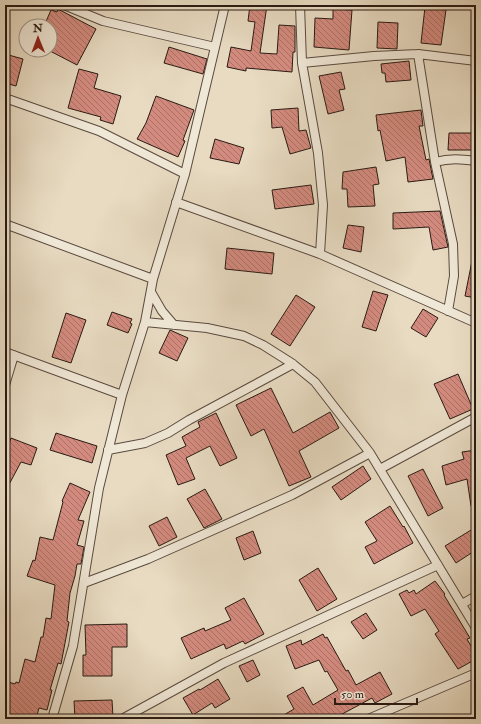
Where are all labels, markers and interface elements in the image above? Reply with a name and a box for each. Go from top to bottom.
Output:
north arrow [18,18,58,58]
text: N [32,22,44,35]
scale bar [335,680,417,706]
text: 50 m [341,687,365,702]

